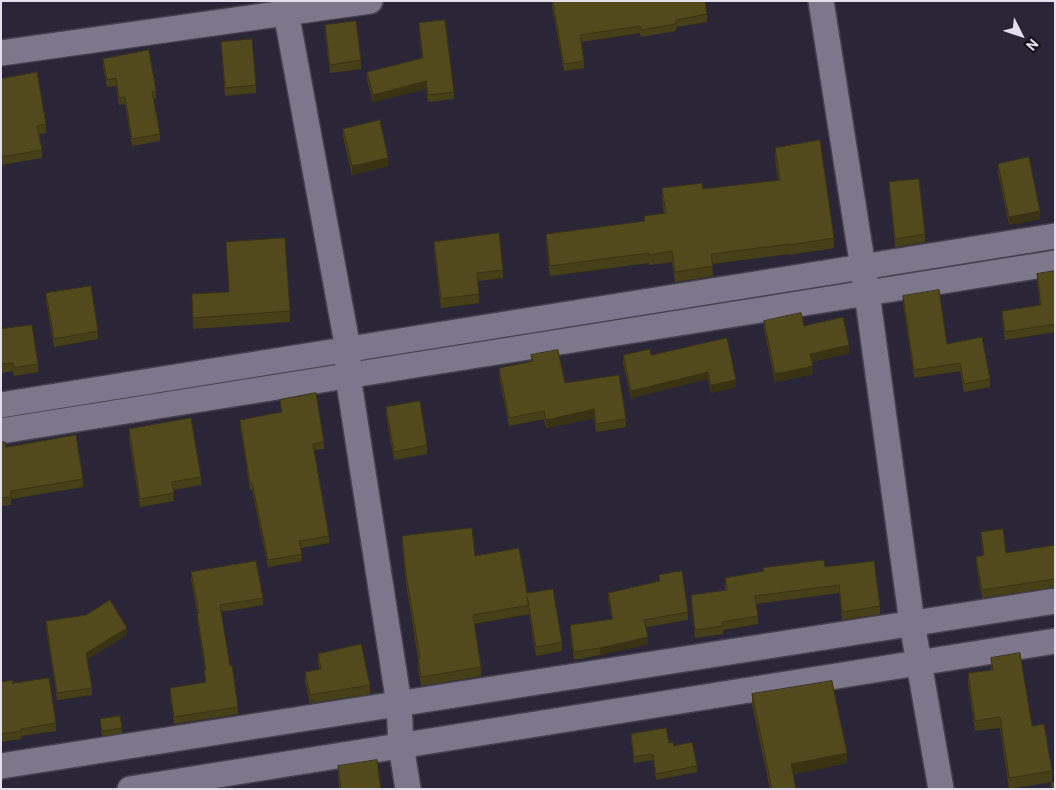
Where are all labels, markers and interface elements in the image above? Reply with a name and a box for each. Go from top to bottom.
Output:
north arrow [996,10,1046,60]
text: N [1023,36,1042,54]

